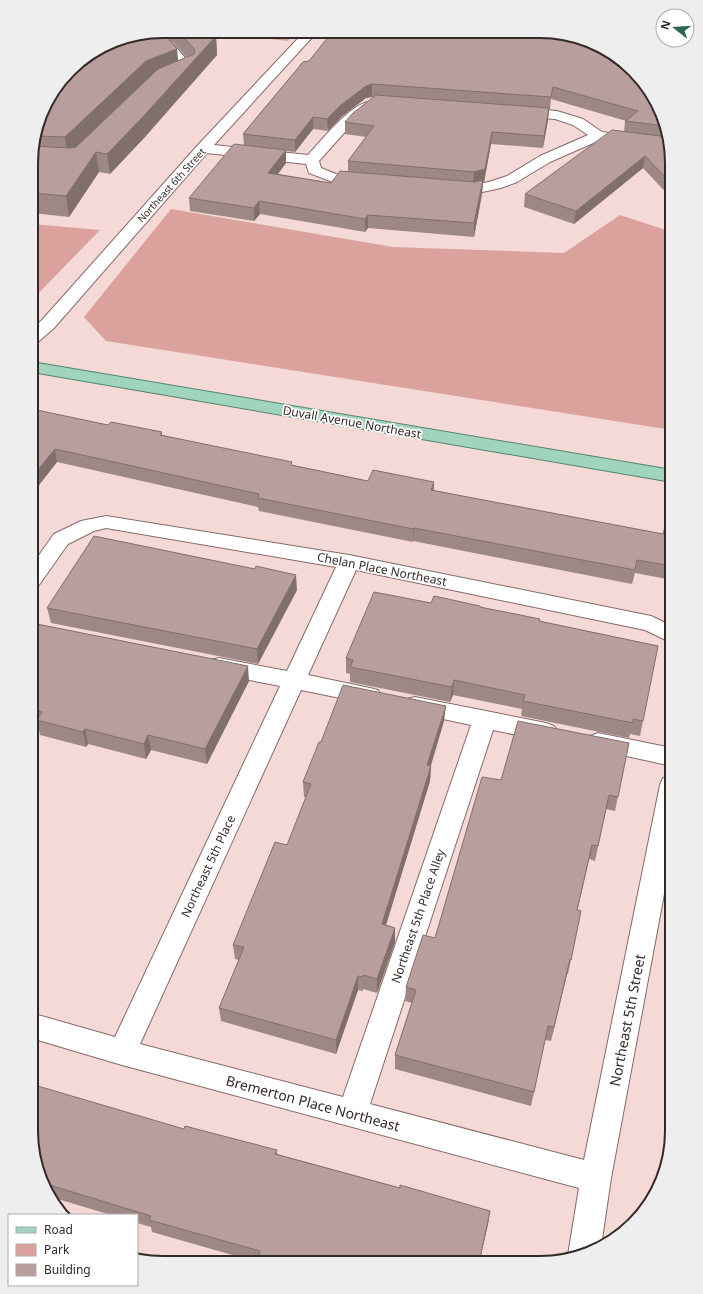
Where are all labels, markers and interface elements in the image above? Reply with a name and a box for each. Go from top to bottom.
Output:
north arrow [655,8,695,48]
text: N [656,18,673,31]
street label: Northeast 6th Street [134,144,209,225]
street label: Duvall Avenue Northeast [281,401,423,443]
street label: Chelan Place Northeast [316,548,449,590]
street label: Northeast 5th Place [177,812,239,920]
street label: Northeast 5th Place Alley [387,846,449,985]
street label: Northeast 5th Street [605,952,649,1088]
street label: Bremerton Place Northeast [224,1071,402,1135]
legend [8,1214,138,1286]
text: Road [44,1221,73,1238]
text: Park [44,1241,70,1258]
text: Building [44,1261,91,1278]

